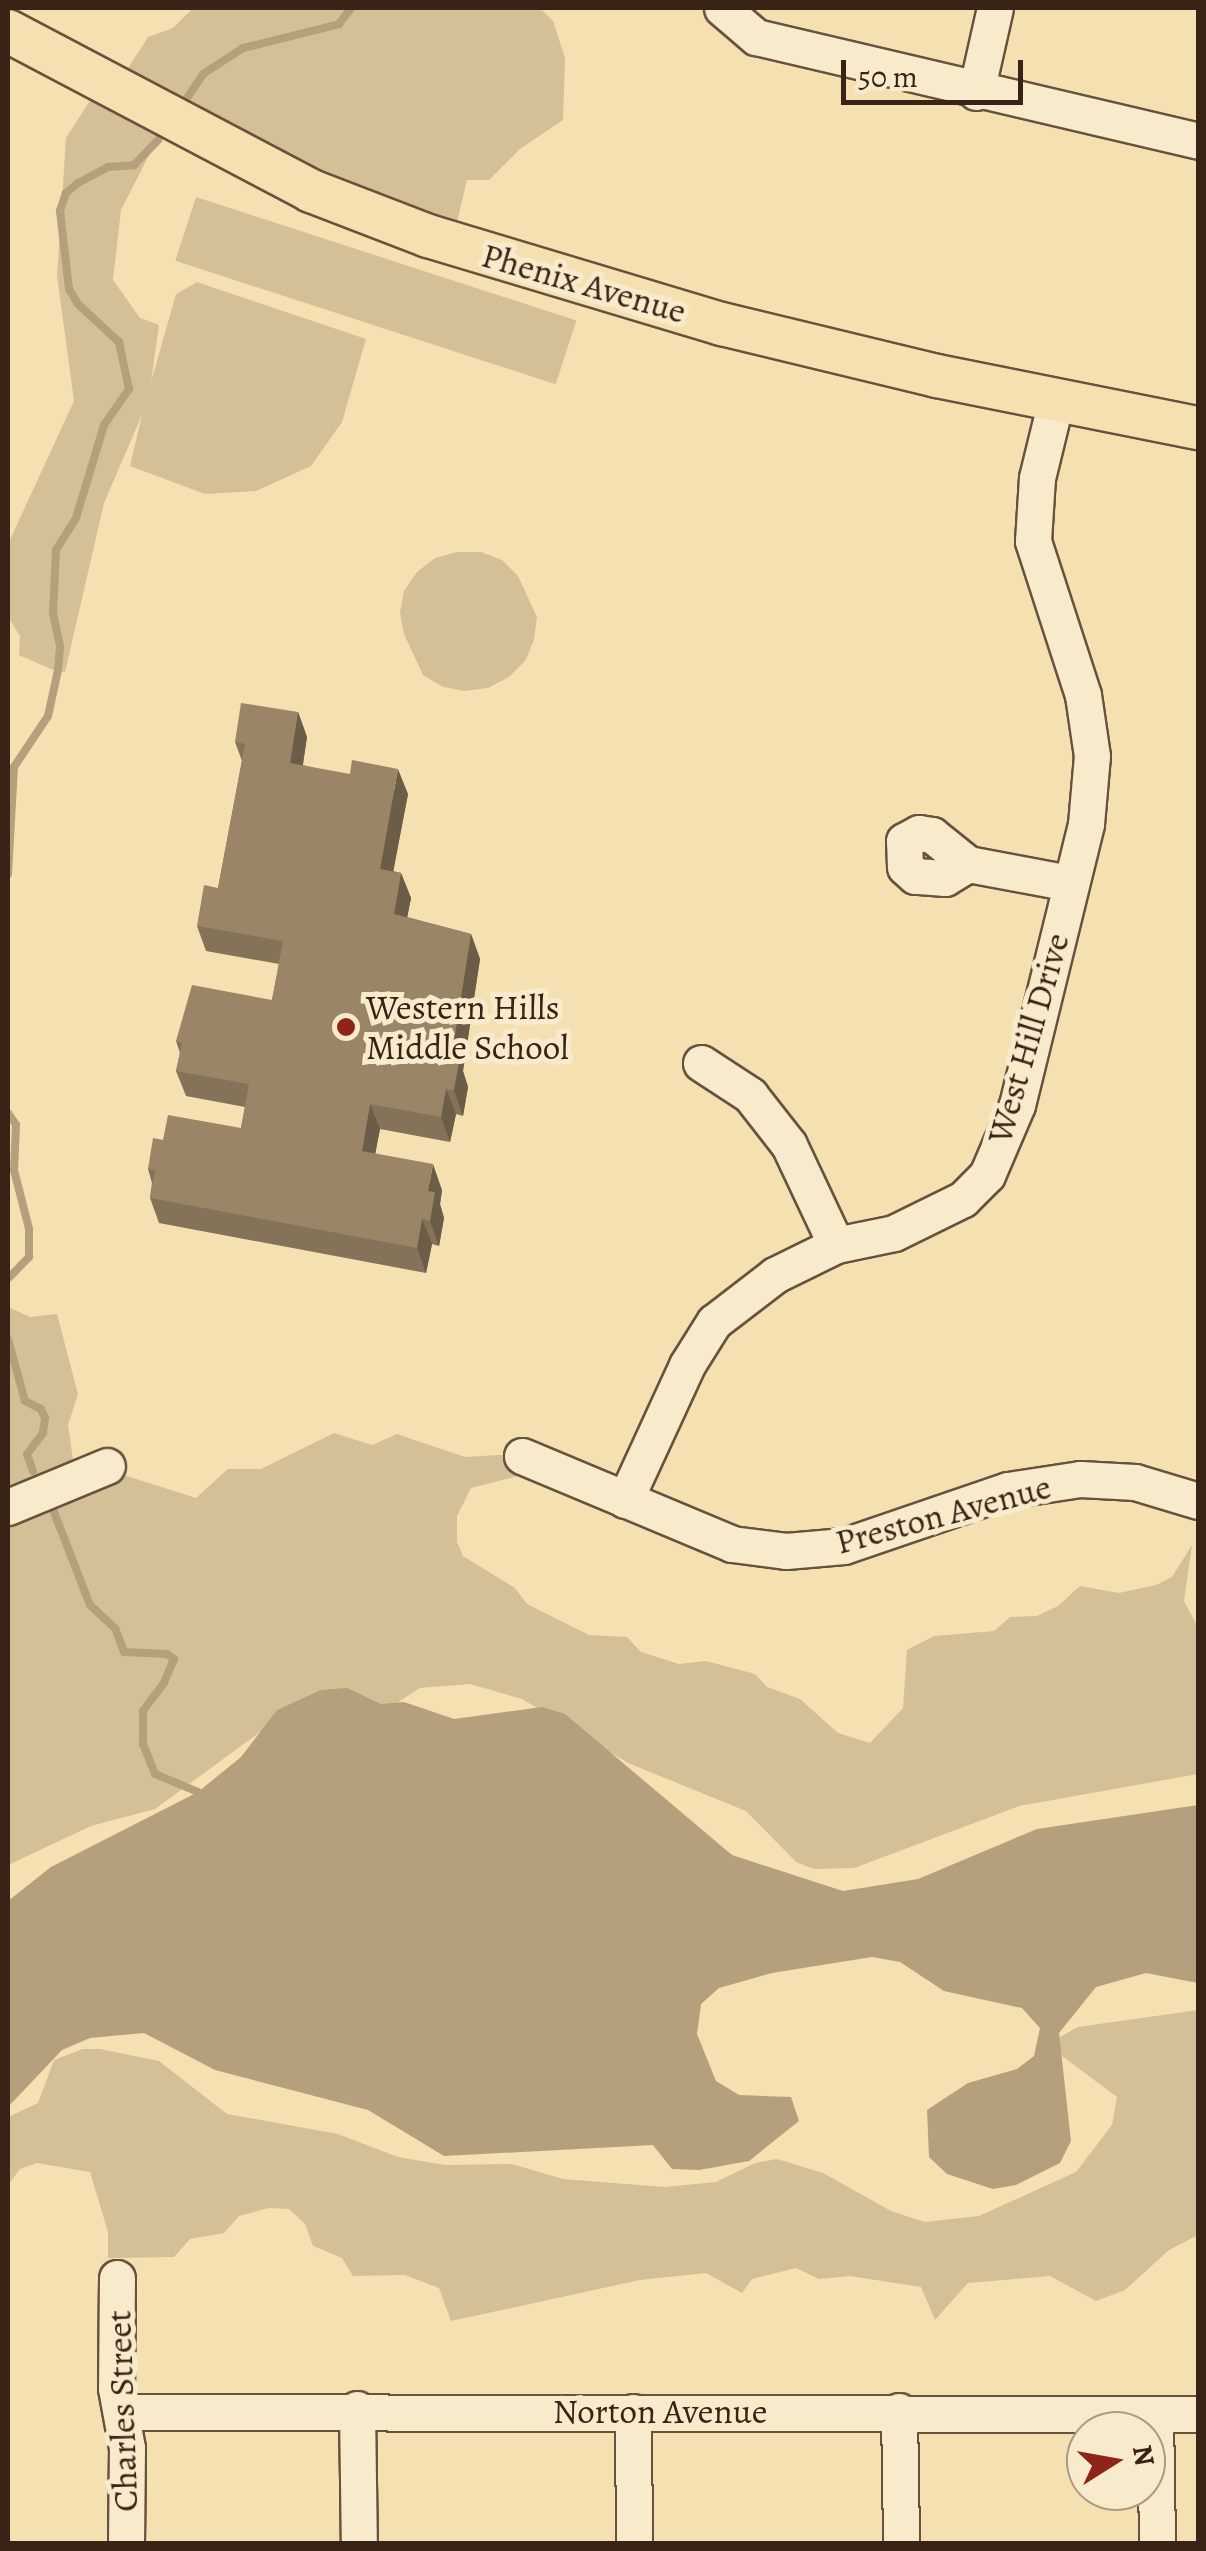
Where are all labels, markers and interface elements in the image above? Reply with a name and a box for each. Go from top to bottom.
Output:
scale bar [846,40,1028,102]
text: 50 m [858,57,918,97]
street label: Phenix Avenue [477,234,691,332]
street label: West Hill Drive [978,928,1078,1148]
place label: Western Hills Middle School [366,986,569,1068]
marker: Western Hills Middle School [335,1016,357,1038]
street label: Preston Avenue [831,1465,1055,1563]
street label: Charles Street [97,2310,147,2512]
street label: Norton Avenue [553,2390,767,2432]
north arrow [1066,2411,1166,2511]
text: N [1123,2442,1164,2469]

